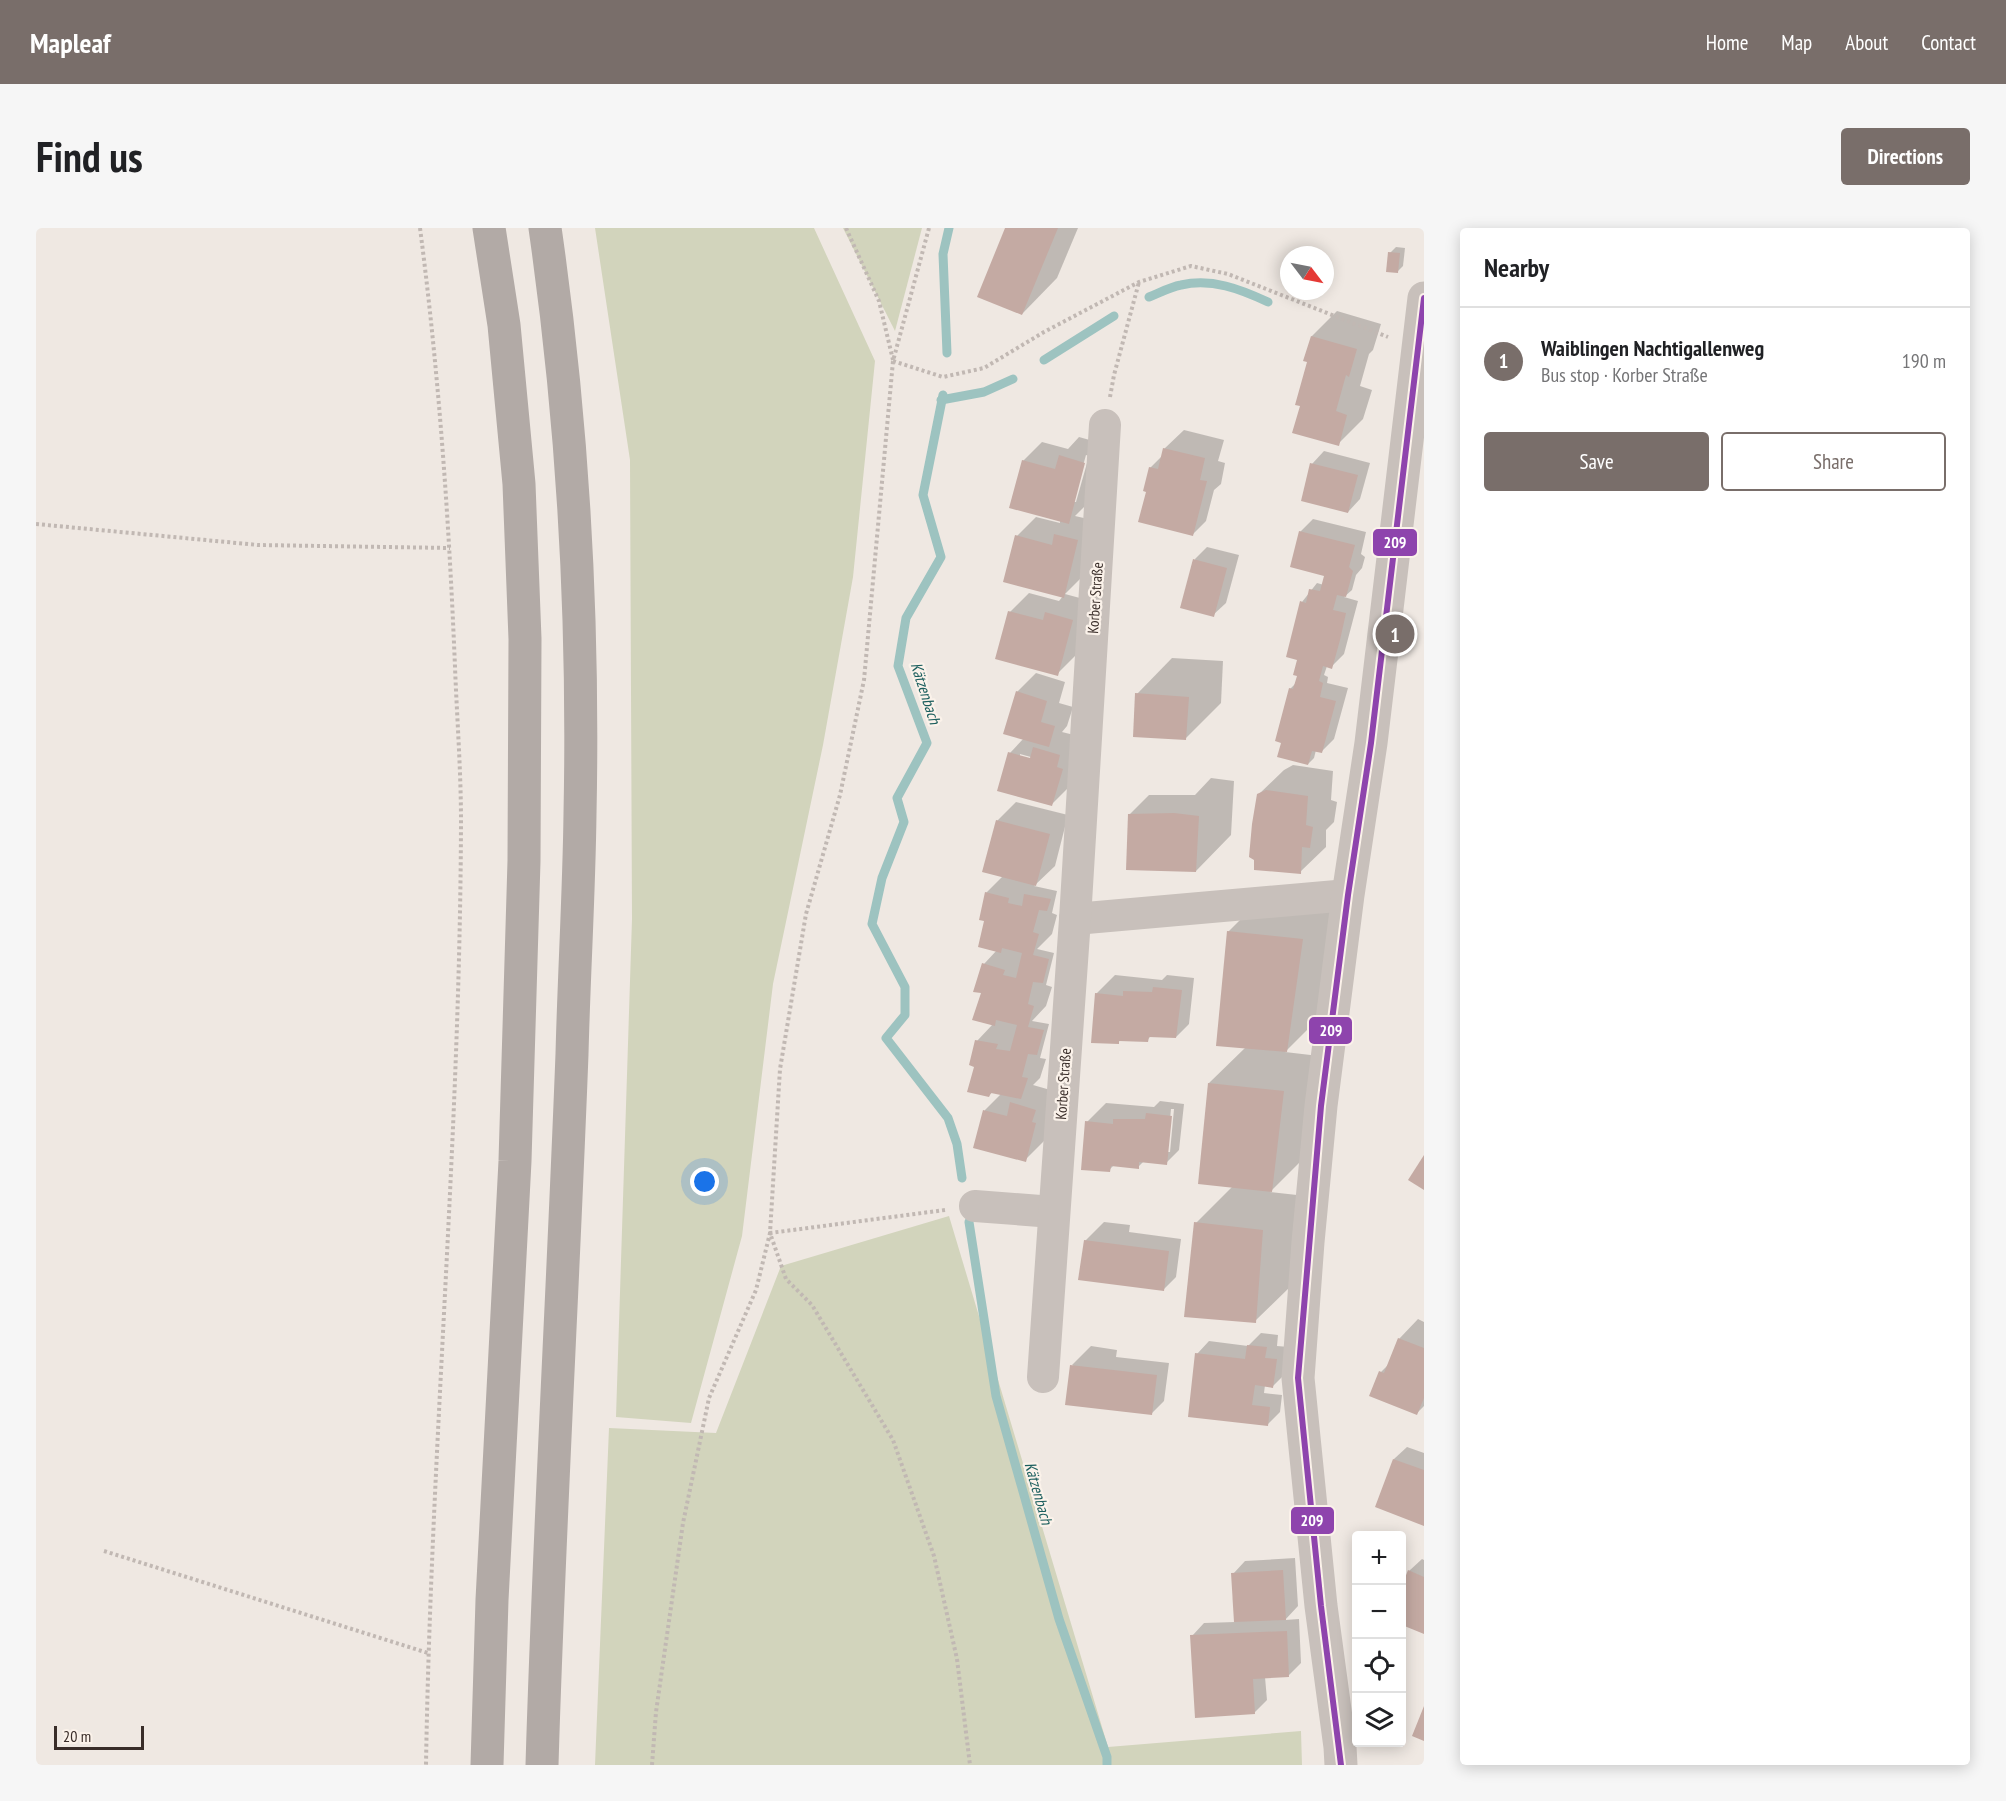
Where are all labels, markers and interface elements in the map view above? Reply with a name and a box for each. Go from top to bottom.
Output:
text: Mapleaf [30,24,111,61]
text: Home [1706,29,1748,56]
text: Map [1781,29,1812,56]
text: About [1845,29,1888,56]
text: Contact [1921,29,1976,56]
button: Directions [1841,128,1970,185]
text: Find us [36,129,143,184]
north arrow [1280,246,1334,300]
text: Nearby [1484,251,1549,284]
text: Waiblingen Nachtigallenweg [1541,334,1764,362]
text: 1 [1499,348,1508,374]
text: 190 m [1902,348,1946,374]
text: Bus stop · Korber Straße [1541,362,1708,388]
button: Save [1484,432,1709,491]
button: Share [1721,432,1946,491]
line badge: 209 [1372,528,1418,557]
text: 209 [1384,532,1406,552]
street label: Korber Straße [1083,562,1107,634]
pin: 1 [1376,612,1414,656]
water label: Kätzenbach [907,659,946,727]
line badge: 209 [1308,1016,1353,1045]
text: 209 [1320,1020,1342,1040]
street label: Korber Straße [1051,1048,1075,1120]
your location [690,1167,719,1196]
water label: Kätzenbach [1021,1459,1058,1527]
line badge: 209 [1290,1506,1335,1535]
text: 209 [1301,1510,1323,1530]
map controls [1352,1531,1406,1747]
button: + [1352,1531,1406,1585]
button: − [1352,1585,1406,1639]
button: locate [1352,1639,1406,1693]
button: layers [1352,1693,1406,1747]
scale bar [54,1723,144,1750]
text: 20 m [63,1726,91,1746]

